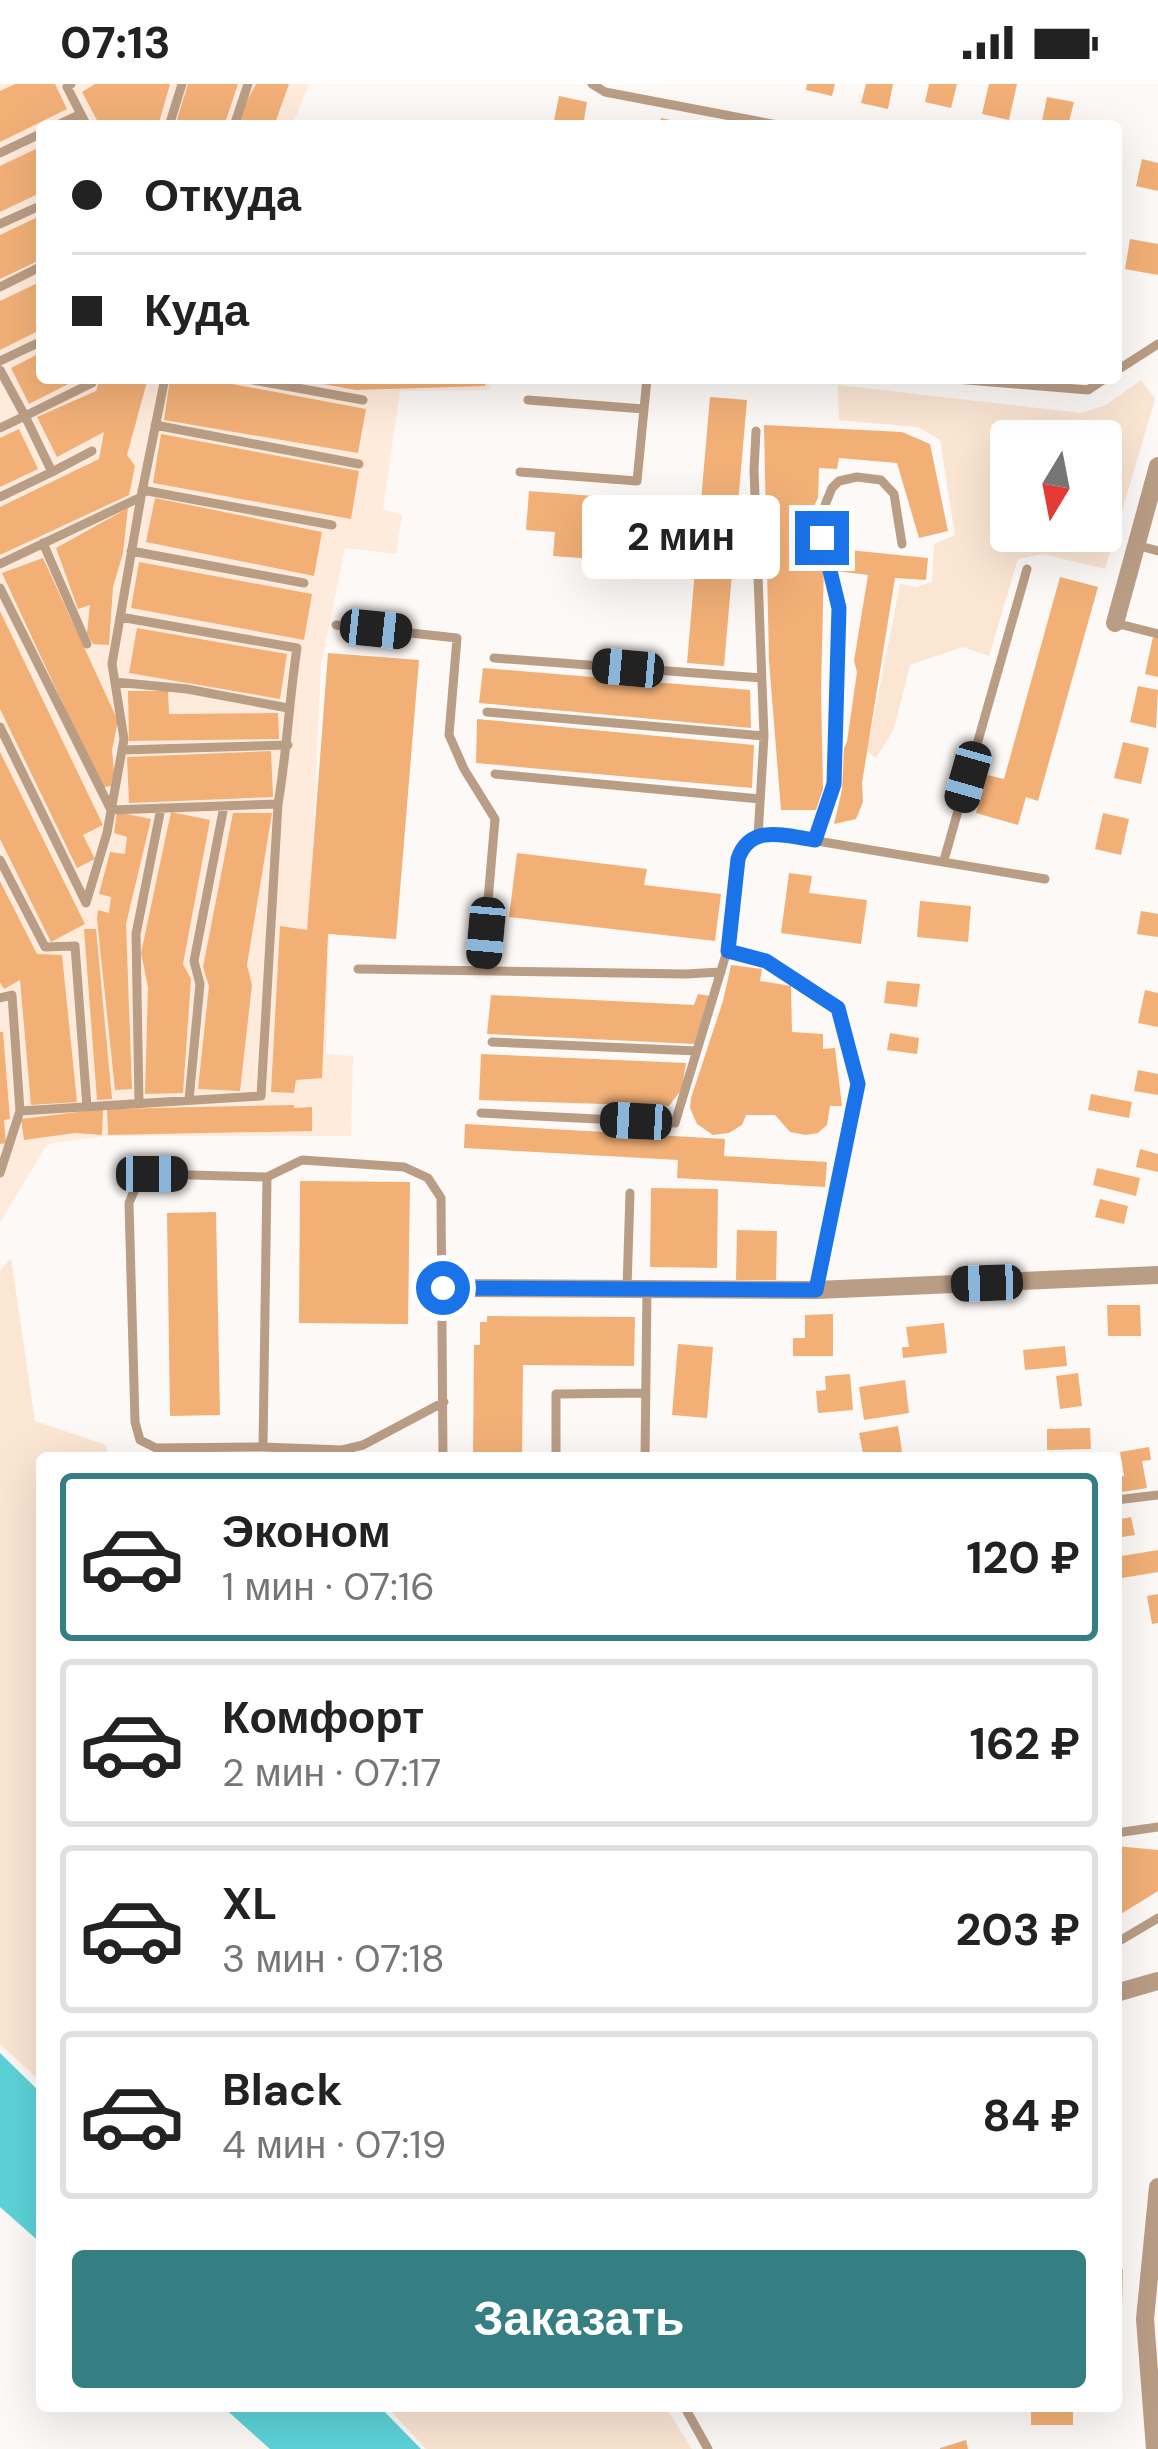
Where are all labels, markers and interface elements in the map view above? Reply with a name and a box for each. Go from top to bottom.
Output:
text: 07:13 [60,13,171,72]
text: Откуда [144,166,301,225]
text: Куда [144,281,249,340]
north arrow [990,420,1122,552]
map controls [990,420,1122,552]
callout: 2 мин [582,496,780,580]
text: 2 мин [627,511,735,562]
route end [795,511,849,565]
car [338,607,414,651]
car [591,647,665,689]
car [941,737,995,817]
car [465,896,507,970]
car [599,1101,673,1141]
car [116,1156,188,1192]
route start [416,1261,470,1315]
car [950,1264,1024,1302]
text: Эконом [222,1502,391,1561]
icon: car [78,1503,186,1611]
text: 120 ₽ [966,1528,1080,1587]
text: 1 мин · 07:16 [222,1561,435,1612]
text: Комфорт [222,1688,424,1747]
icon: car [78,1689,186,1797]
text: 162 ₽ [970,1714,1080,1773]
text: 2 мин · 07:17 [222,1747,441,1798]
text: XL [222,1874,277,1933]
icon: car [78,1875,186,1983]
text: 203 ₽ [955,1900,1080,1959]
text: 3 мин · 07:18 [222,1933,445,1984]
text: Black [222,2060,342,2119]
icon: car [78,2061,186,2169]
text: 84 ₽ [982,2086,1080,2145]
text: 4 мин · 07:19 [222,2119,446,2170]
button: Заказать [72,2250,1086,2388]

